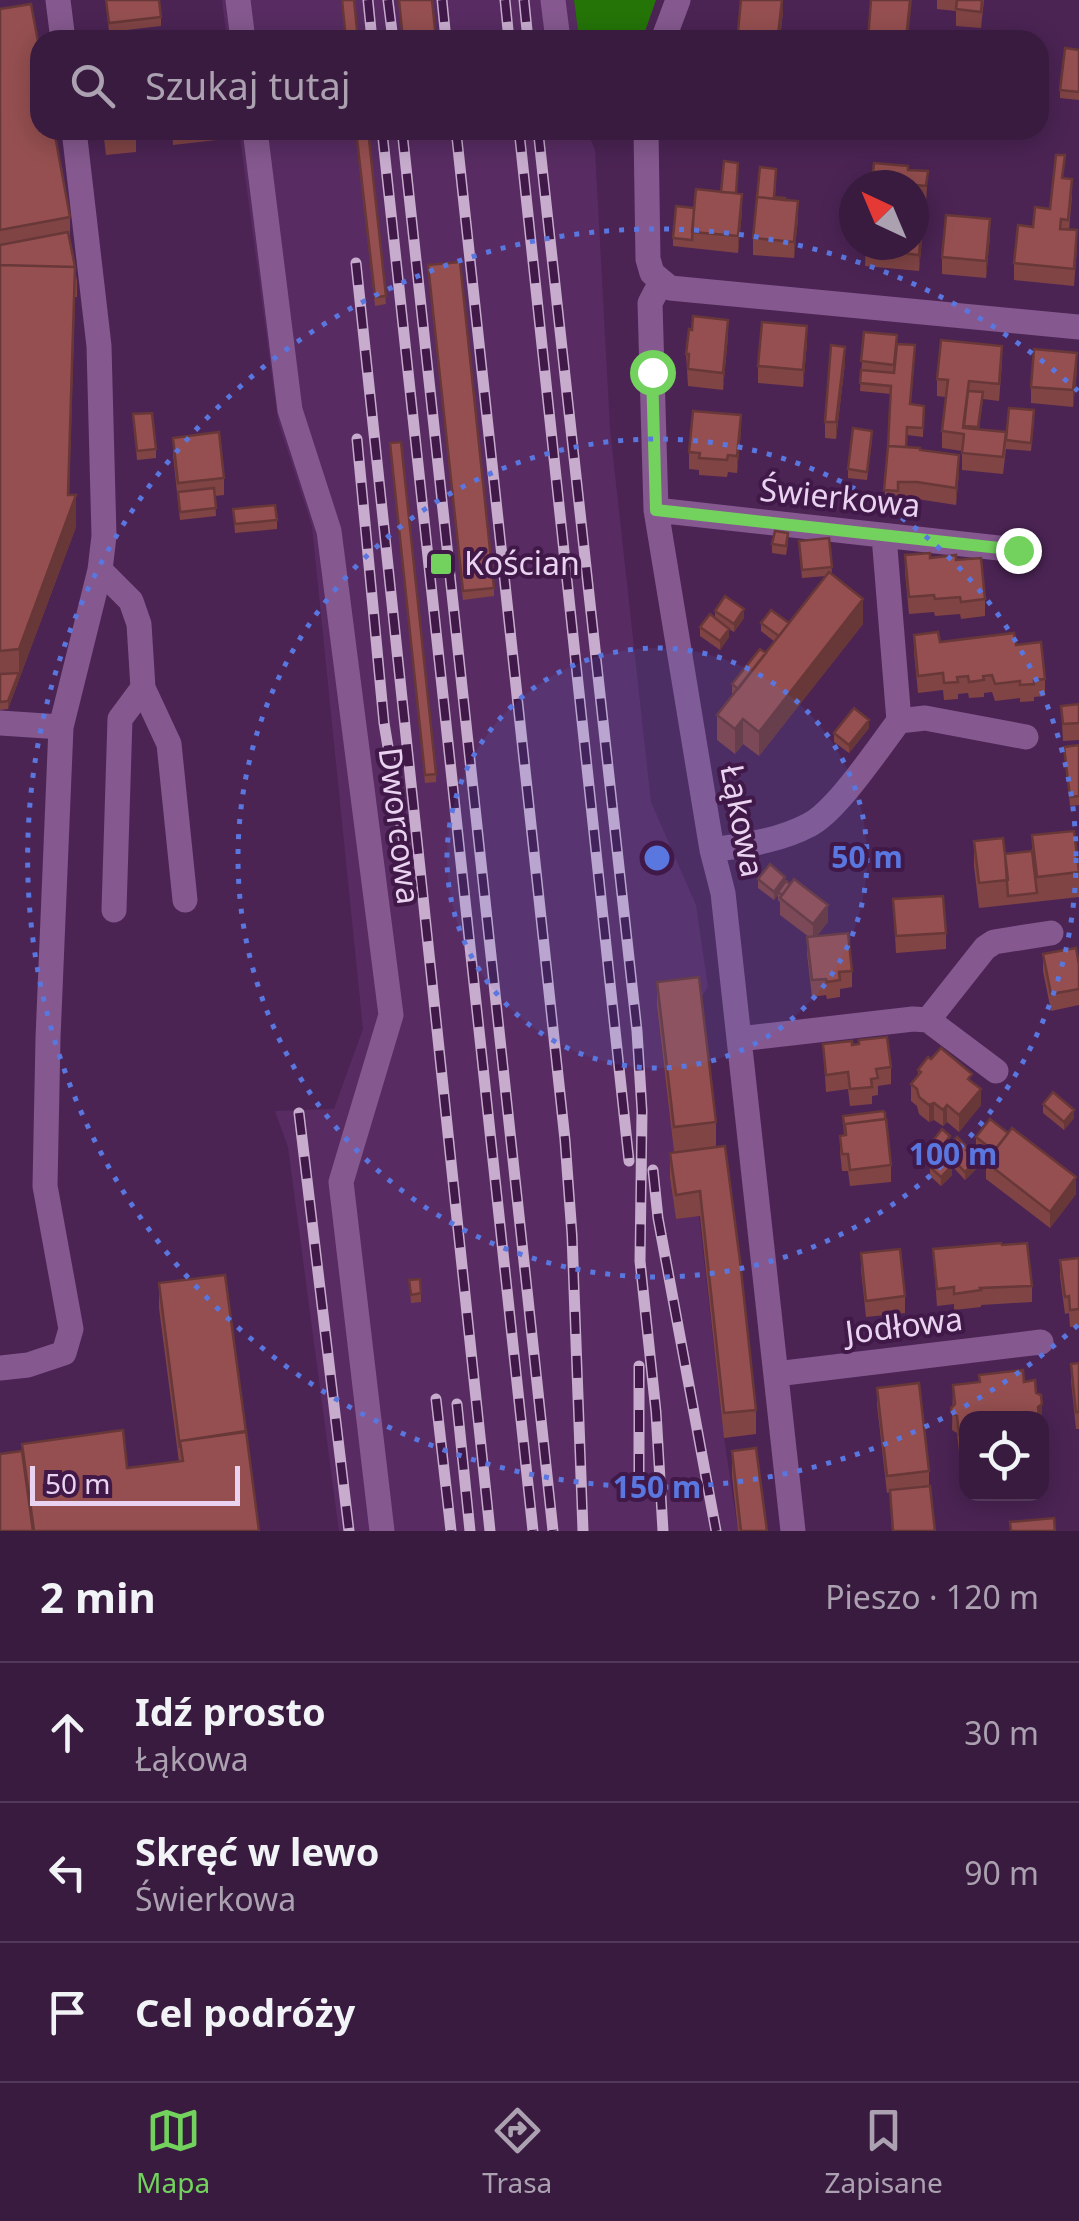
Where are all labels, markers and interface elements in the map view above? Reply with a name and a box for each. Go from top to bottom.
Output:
search box [30,30,1049,140]
icon: search [65,58,120,113]
text: Szukaj tutaj [145,59,351,111]
north arrow [839,170,929,260]
route start [630,350,676,396]
street label: Świerkowa [758,467,923,526]
route end [996,528,1042,574]
place label: Kościan [464,541,580,584]
marker: Kościan [428,551,454,577]
street label: Dworcowa [370,745,431,907]
street label: Łąkowa [712,761,775,881]
text: 50 m [831,836,903,877]
centre of rings [639,840,675,876]
text: 100 m [909,1133,997,1174]
street label: Jodłowa [840,1296,965,1353]
map controls [959,1411,1049,1501]
button: locate [959,1411,1049,1501]
scale bar [30,1461,240,1506]
text: 50 m [45,1464,111,1502]
text: 150 m [613,1466,701,1507]
text: 2 min [40,1568,156,1625]
text: Pieszo · 120 m [825,1575,1039,1618]
text: Idź prosto [135,1685,326,1737]
icon: ahead [40,1705,95,1760]
text: 30 m [964,1711,1039,1754]
text: Łąkowa [135,1737,249,1780]
text: Skręć w lewo [135,1825,380,1877]
icon: left [40,1845,95,1900]
text: 90 m [964,1851,1039,1894]
text: Świerkowa [135,1877,296,1920]
icon: arrive [40,1985,95,2040]
text: Cel podróży [135,1986,355,2038]
tab: Mapa [136,2103,210,2201]
tab: Trasa [482,2103,552,2201]
tab: Zapisane [824,2103,943,2201]

